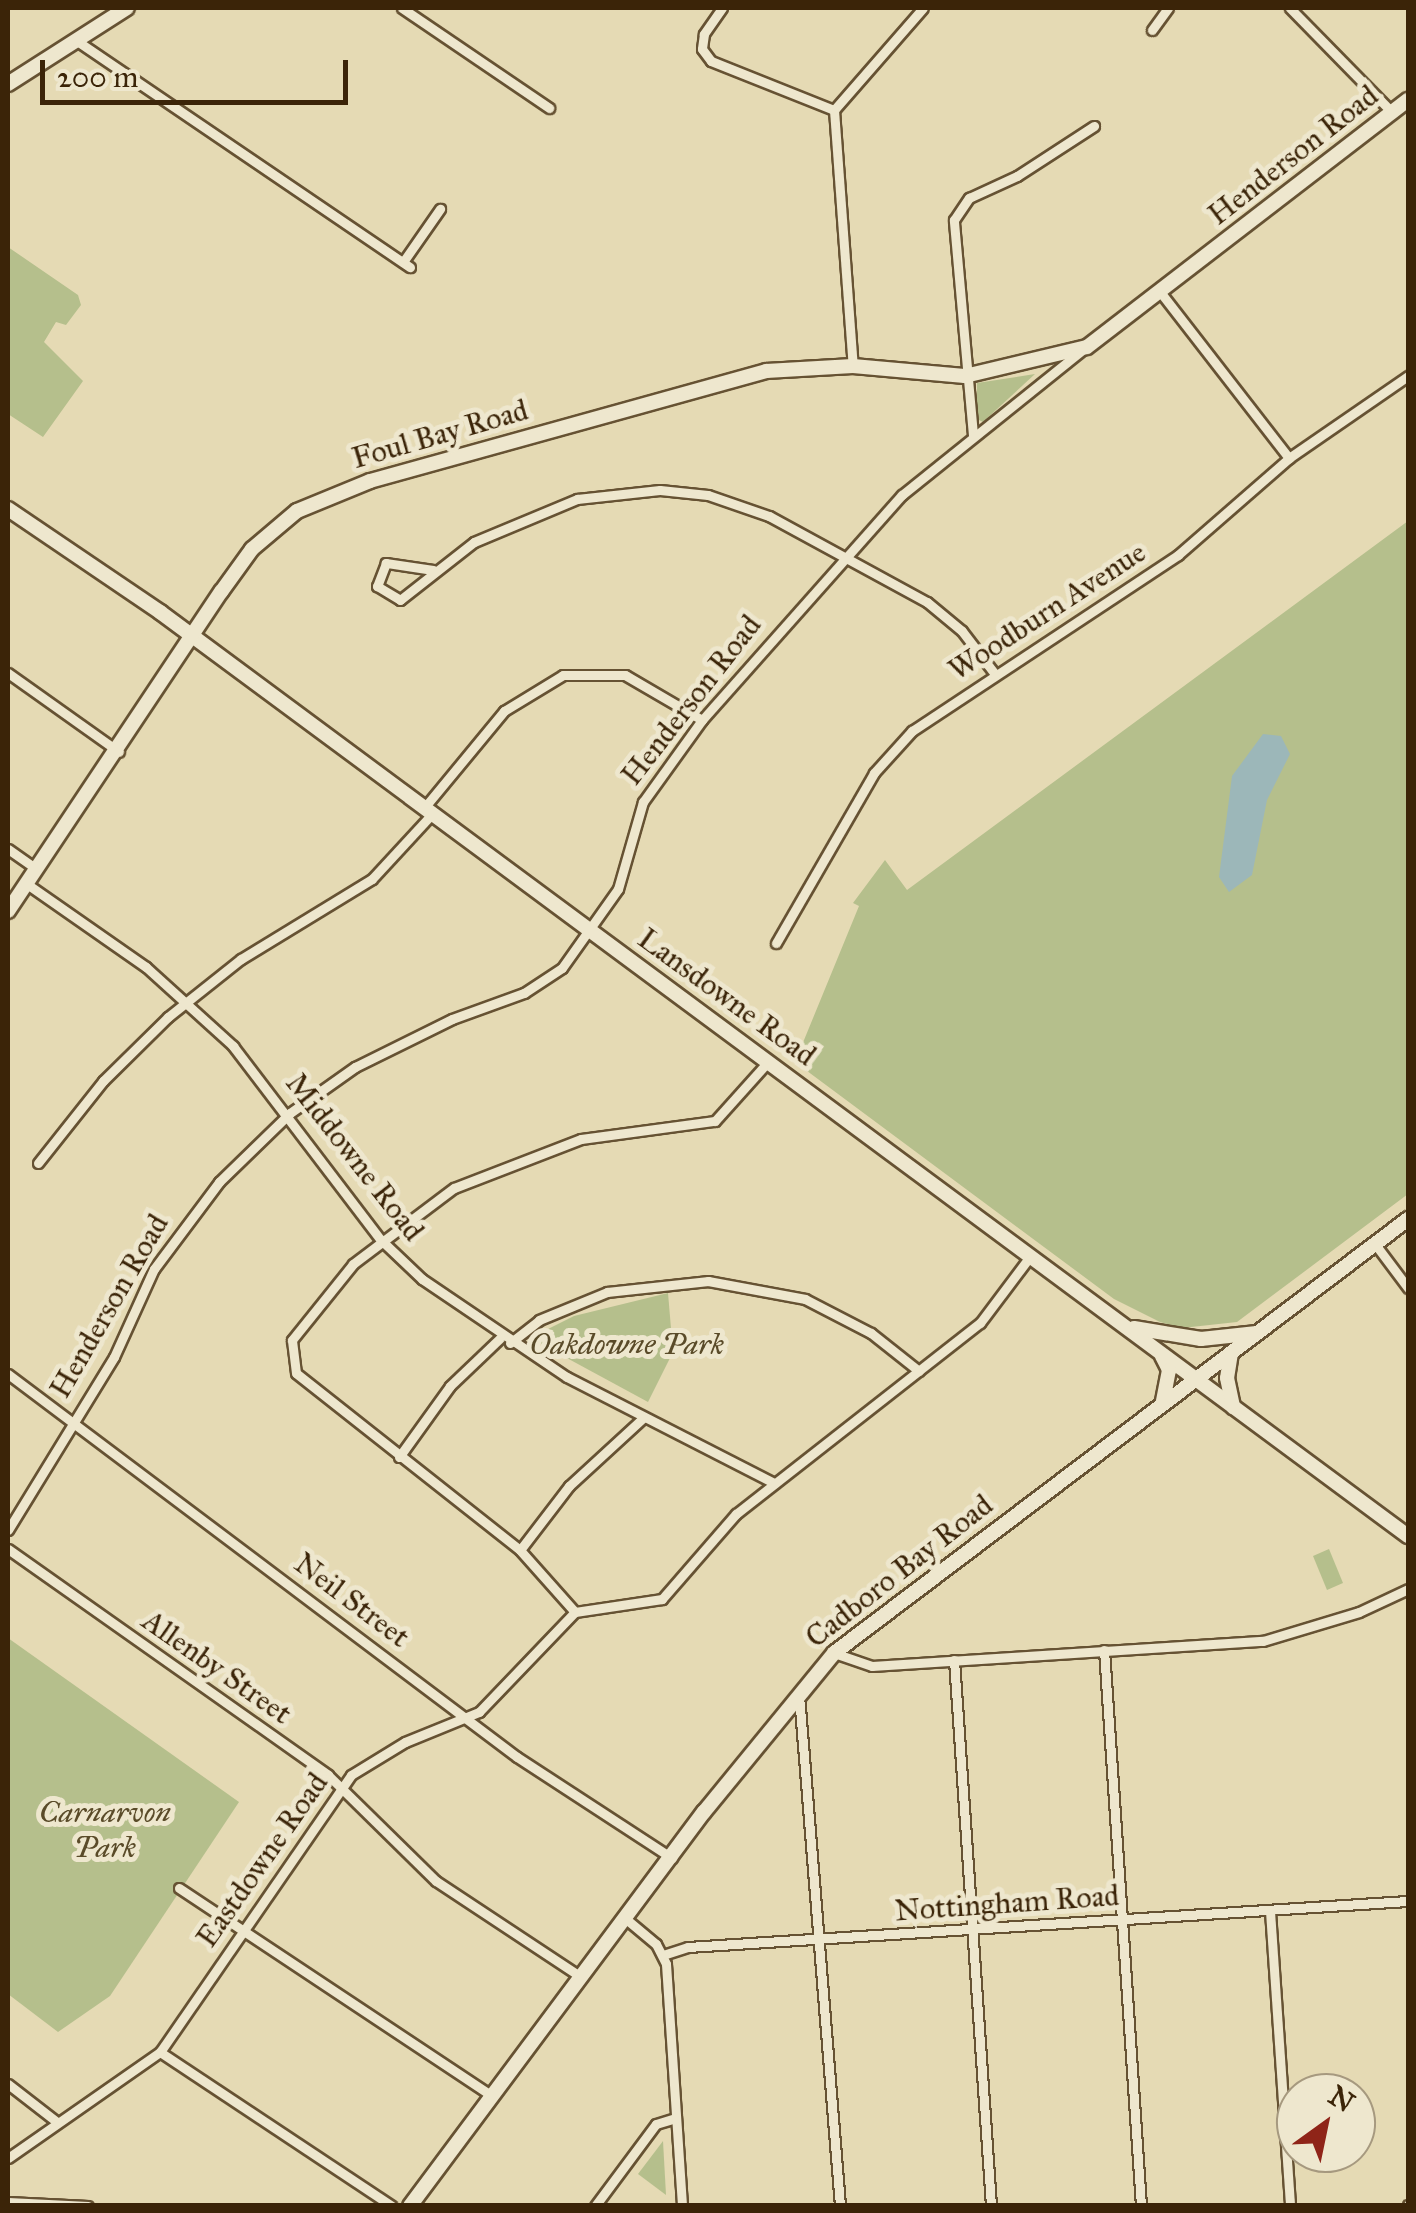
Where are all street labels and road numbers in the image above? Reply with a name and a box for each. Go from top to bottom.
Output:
street label: Henderson Road [1201,77,1385,233]
street label: Foul Bay Road [348,392,532,476]
street label: Woodburn Avenue [942,534,1152,688]
street label: Henderson Road [613,608,769,792]
street label: Lansdowne Road [631,920,823,1074]
street label: Middowne Road [278,1066,432,1248]
street label: Henderson Road [42,1208,176,1404]
street label: Cadboro Bay Road [798,1487,1000,1655]
street label: Neil Street [287,1545,417,1655]
street label: Allenby Street [135,1602,299,1732]
street label: Eastdowne Road [189,1766,335,1954]
street label: Nottingham Road [894,1877,1120,1929]

